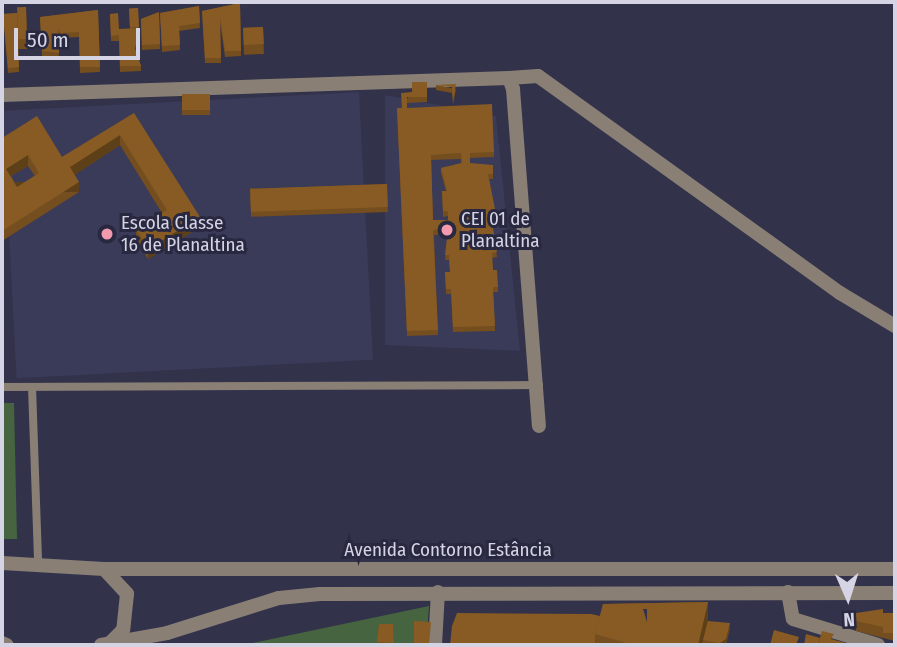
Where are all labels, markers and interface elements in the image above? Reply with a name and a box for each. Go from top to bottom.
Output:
scale bar [18,14,144,58]
text: 50 m [27,27,69,53]
place label: CEI 01 de Planaltina [461,208,539,252]
place label: Escola Classe 16 de Planaltina [121,212,245,256]
marker: CEI 01 de Planaltina [439,222,455,238]
marker: Escola Classe 16 de Planaltina [99,226,115,242]
street label: Avenida Contorno Estância [344,539,552,561]
north arrow [813,563,883,633]
text: N [843,608,855,631]

